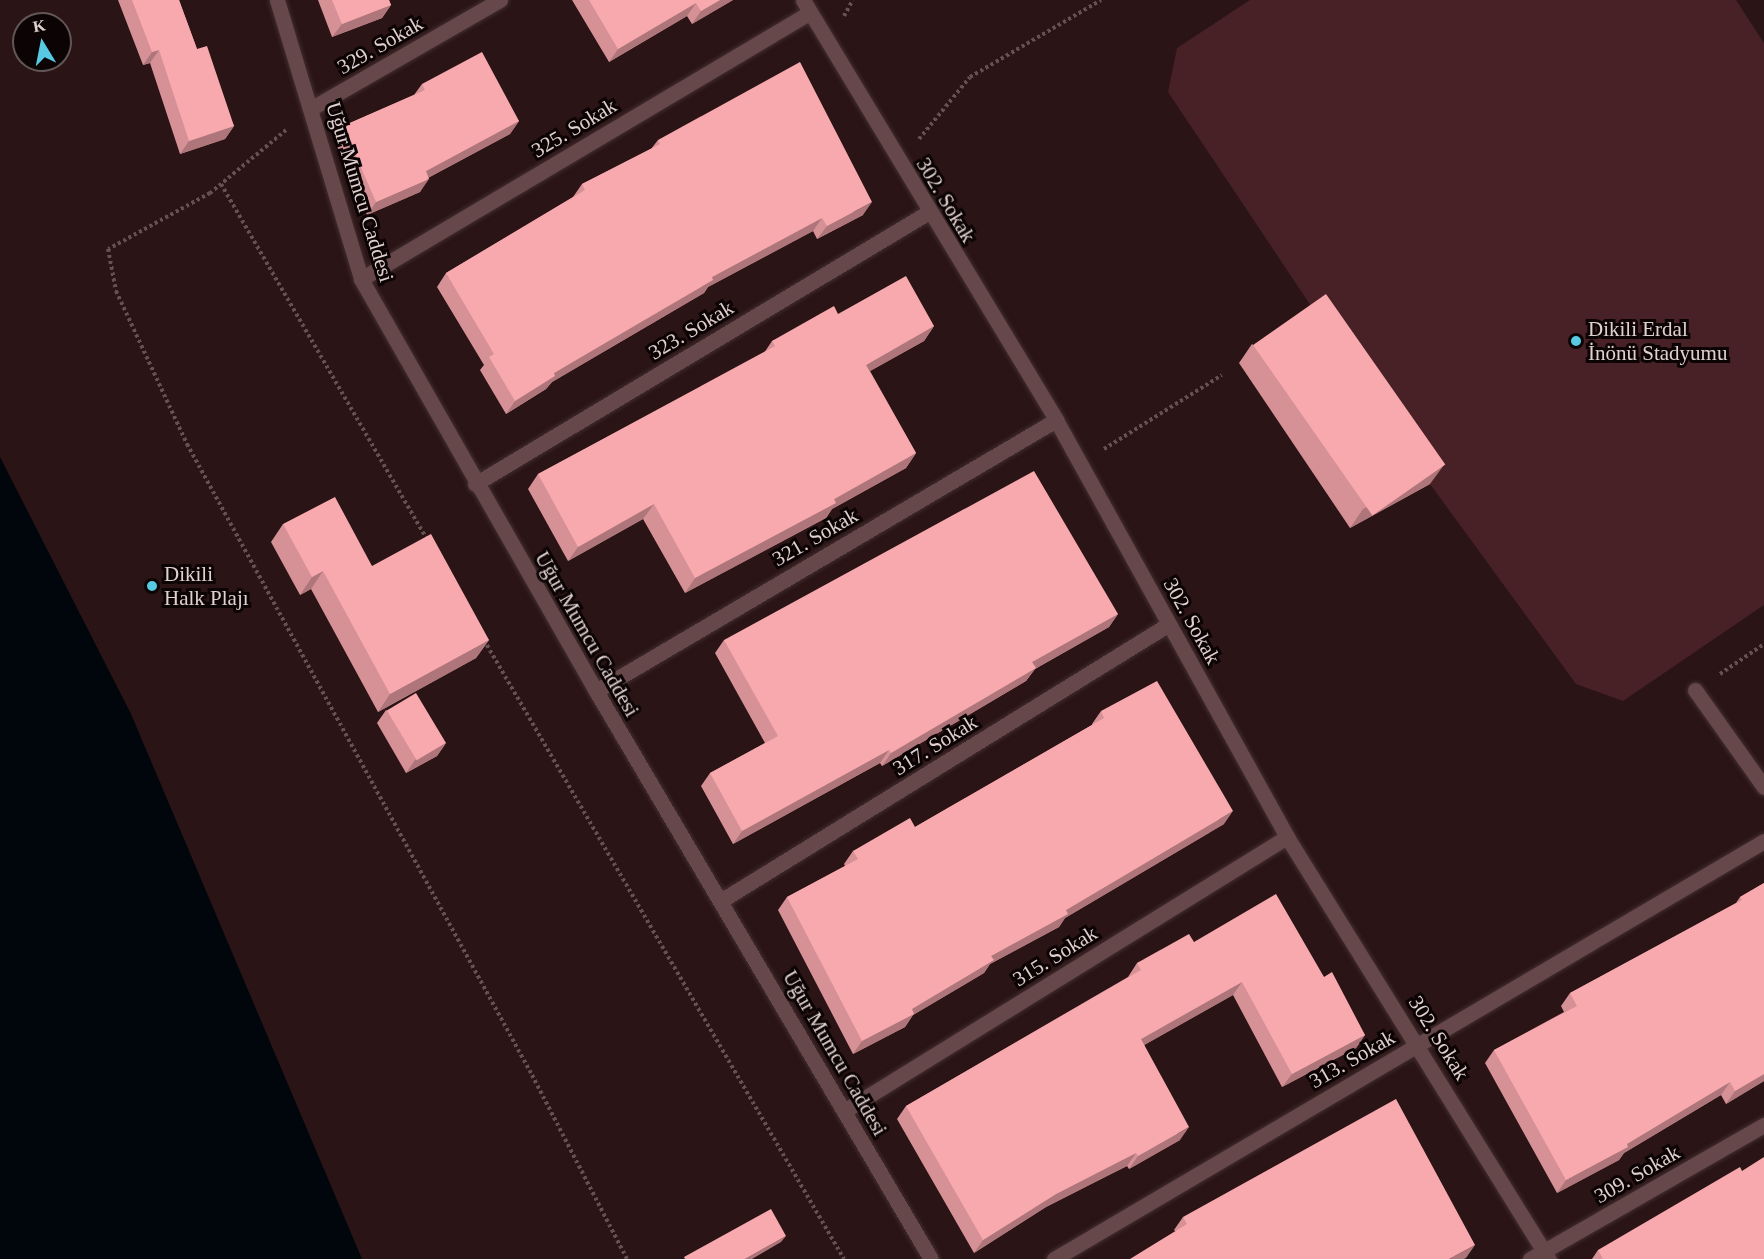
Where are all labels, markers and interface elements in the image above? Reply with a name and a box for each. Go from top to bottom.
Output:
street label: 329. Sokak [333,10,427,80]
north arrow [12,12,72,72]
text: K [32,16,47,35]
street label: 325. Sokak [527,93,621,163]
street label: Uğur Mumcu Caddesi [321,99,399,285]
street label: 302. Sokak [911,153,981,247]
street label: 323. Sokak [644,295,738,365]
place label: Dikili Erdal İnönü Stadyumu [1588,316,1727,366]
marker: Dikili Erdal İnönü Stadyumu [1569,334,1583,348]
street label: 321. Sokak [768,502,862,572]
street label: Uğur Mumcu Caddesi [529,547,645,721]
place label: Dikili Halk Plajı [164,561,249,611]
street label: 302. Sokak [1158,574,1226,668]
marker: Dikili Halk Plajı [145,579,159,593]
street label: 317. Sokak [888,709,982,781]
street label: 315. Sokak [1008,920,1102,992]
street label: Uğur Mumcu Caddesi [777,966,893,1140]
street label: 302. Sokak [1403,991,1475,1085]
street label: 313. Sokak [1305,1024,1399,1094]
street label: 309. Sokak [1590,1139,1684,1209]

